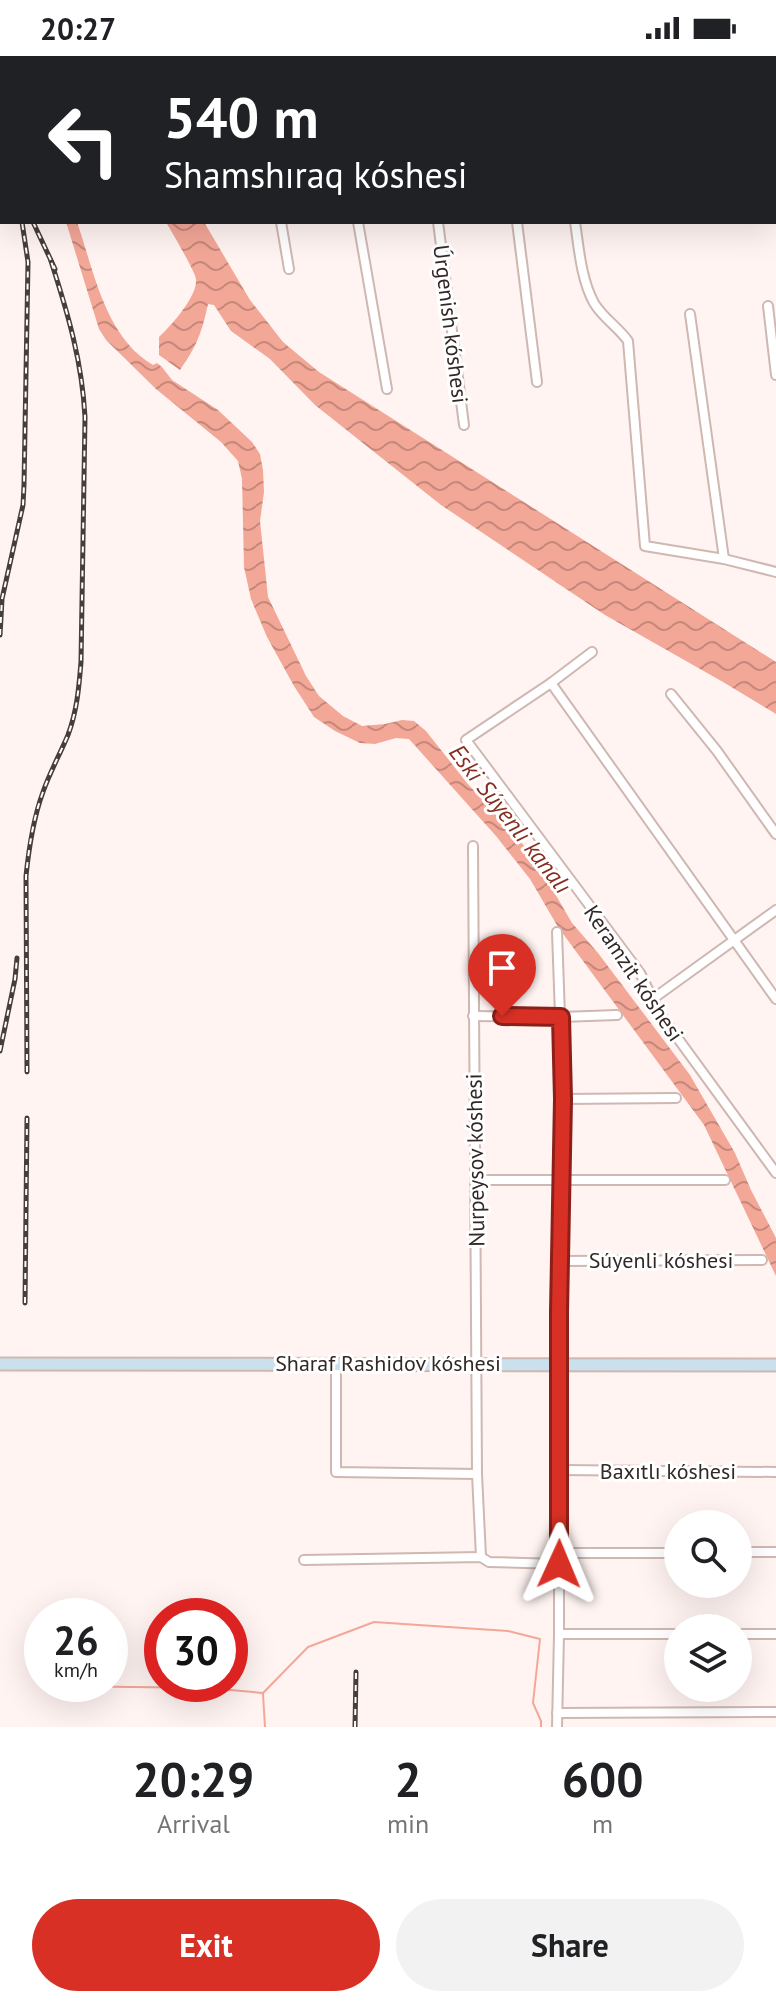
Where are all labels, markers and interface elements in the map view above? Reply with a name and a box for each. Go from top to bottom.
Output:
text: 20:27 [40,9,116,48]
text: 540 m [164,81,319,153]
icon: left [32,88,136,192]
text: Shamshıraq kóshesi [164,151,467,198]
street label: Úrgenish kóshesi [427,243,475,405]
water label: Eski Súyenli kanalı [442,738,578,900]
street label: Keramzit kóshesi [578,899,690,1047]
pin [468,934,536,1016]
icon: arrive [480,946,524,990]
street label: Nurpeysov kóshesi [459,1073,491,1247]
street label: Súyenli kóshesi [589,1246,733,1274]
street label: Sharaf Rashidov kóshesi [275,1349,501,1377]
street label: Baxıtlı kóshesi [600,1457,736,1485]
map controls [664,1510,752,1702]
button: search [664,1510,752,1598]
position arrow [517,1522,601,1606]
speed limit sign: 30 [144,1598,248,1702]
text: 26 [53,1614,99,1666]
button: layers [664,1614,752,1702]
text: km/h [54,1657,98,1683]
text: 20:29 [133,1748,254,1810]
text: 2 [394,1748,422,1810]
text: 600 [562,1748,643,1810]
text: Arrival [157,1807,230,1840]
text: min [387,1807,429,1840]
text: m [592,1807,613,1840]
button: Exit [32,1899,380,1991]
button: Share [396,1899,744,1991]

